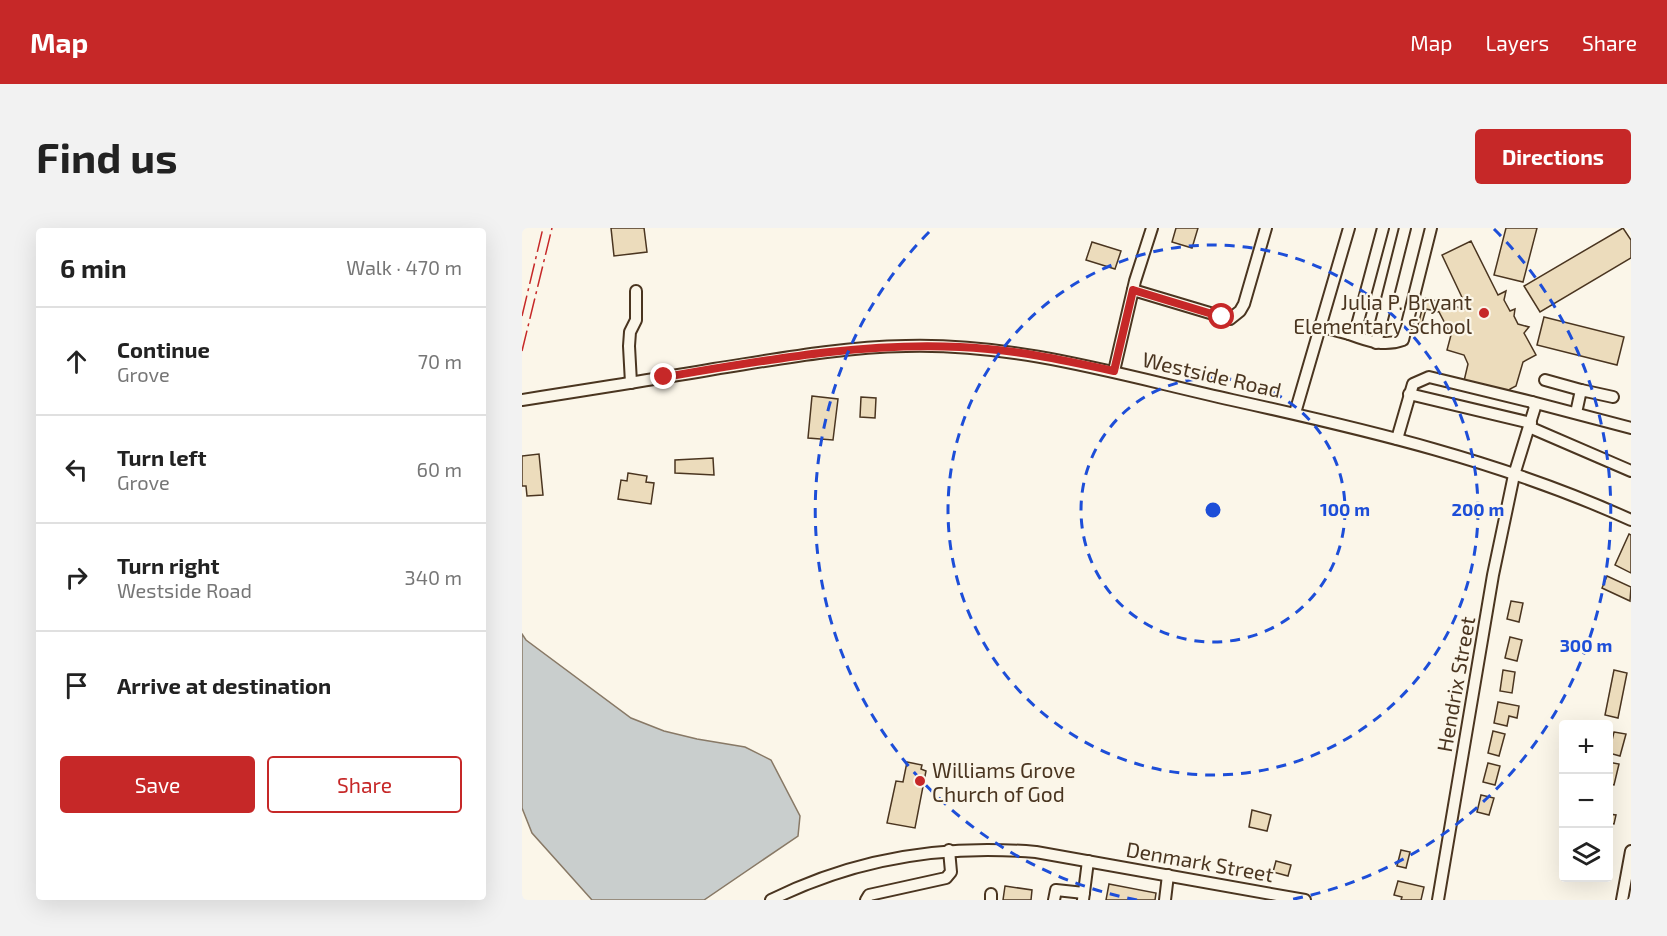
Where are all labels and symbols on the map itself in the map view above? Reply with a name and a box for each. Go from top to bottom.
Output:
place label: Julia P. Bryant Elementary School [1293,289,1473,338]
route start [1208,303,1234,329]
marker: Julia P. Bryant Elementary School [1477,306,1491,320]
street label: Westside Road [1140,346,1284,402]
route end [650,363,676,389]
text: 100 m [1320,498,1370,520]
text: 200 m [1452,498,1504,520]
centre of rings [1203,500,1223,520]
street label: Hendrix Street [1431,614,1479,754]
text: 300 m [1560,634,1612,656]
place label: Williams Grove Church of God [932,757,1076,806]
marker: Williams Grove Church of God [913,774,927,788]
street label: Denmark Street [1124,836,1276,886]

